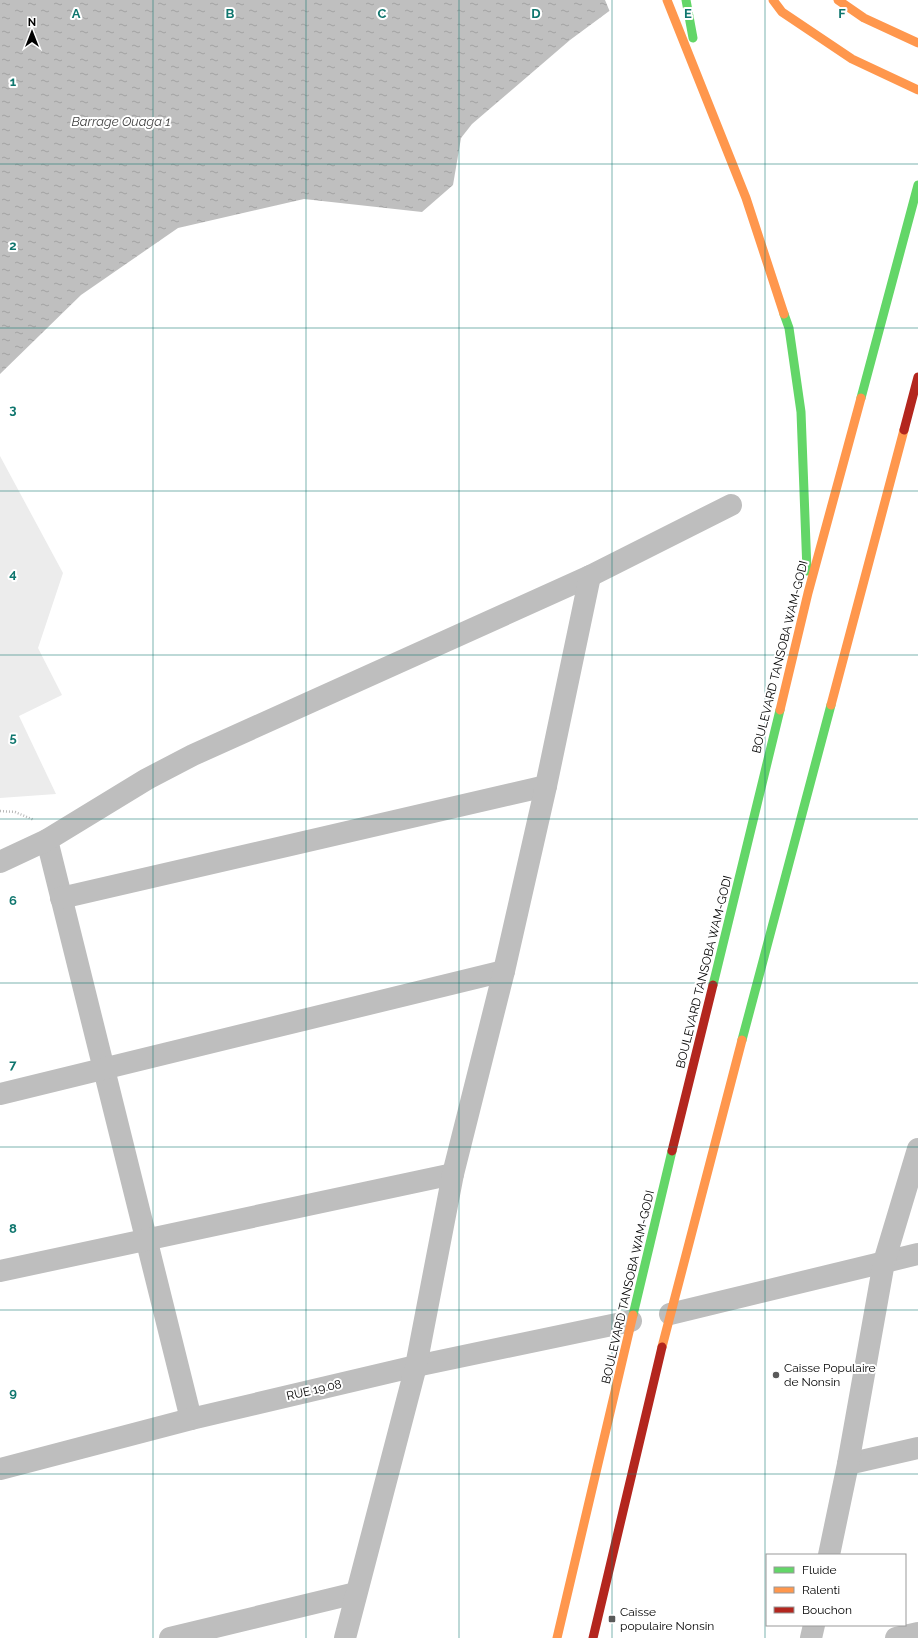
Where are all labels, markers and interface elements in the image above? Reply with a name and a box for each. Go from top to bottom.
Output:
text: A [72,6,81,21]
text: B [226,6,235,21]
text: C [378,6,387,21]
text: D [531,6,541,21]
text: E [684,6,692,21]
text: F [838,6,846,21]
north arrow [12,12,52,52]
text: N [28,16,36,29]
text: 1 [10,74,17,89]
water label: Barrage Ouaga 1 [71,114,171,129]
text: 2 [9,238,17,253]
text: 3 [9,402,17,417]
street label: BOULEVARD TANSOBA WAM-GODI [749,559,811,755]
text: 4 [9,566,17,581]
text: 5 [9,730,17,745]
street label: BOULEVARD TANSOBA WAM-GODI [673,874,735,1070]
text: 6 [9,893,17,908]
text: 7 [9,1057,17,1072]
street label: BOULEVARD TANSOBA WAM-GODI [599,1189,657,1385]
text: 8 [9,1221,17,1236]
place label: Caisse Populaire de Nonsin [784,1361,876,1389]
marker: Caisse Populaire de Nonsin [771,1370,781,1380]
street label: RUE 19.08 [285,1377,343,1403]
text: 9 [9,1385,17,1400]
legend [766,1554,906,1626]
text: Fluide [802,1563,837,1577]
text: Ralenti [802,1583,840,1597]
text: Bouchon [802,1603,852,1617]
place label: Caisse populaire Nonsin [620,1605,714,1633]
marker: Caisse populaire Nonsin [607,1614,617,1624]

